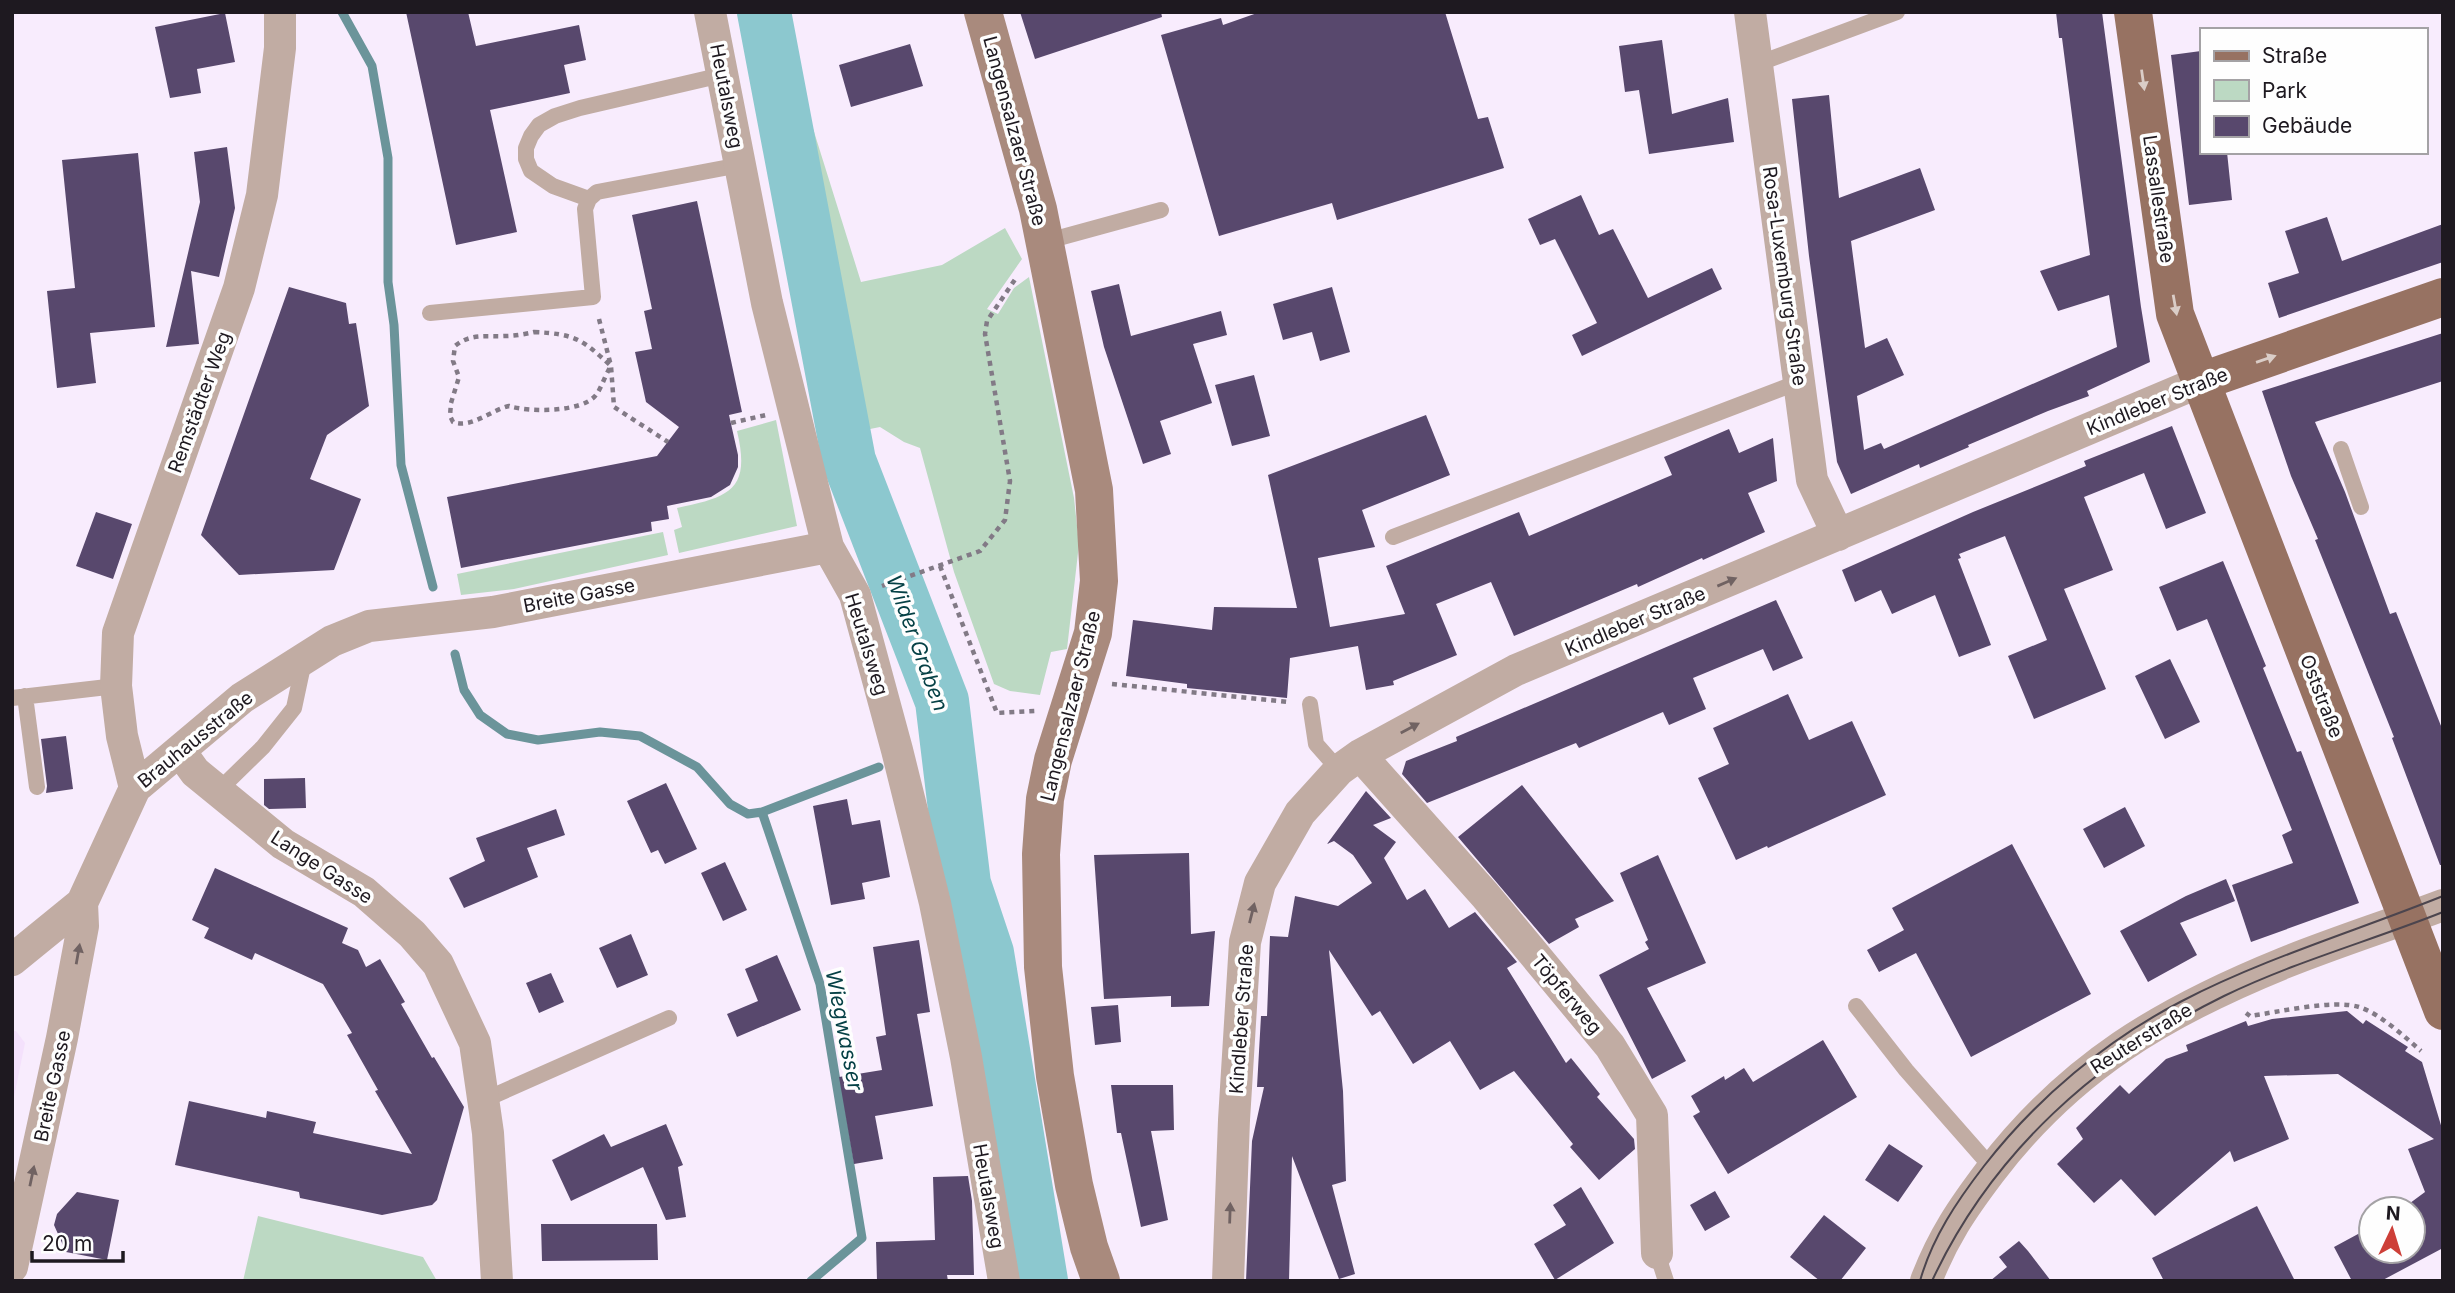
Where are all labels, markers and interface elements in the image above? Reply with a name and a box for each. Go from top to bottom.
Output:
legend [2200,28,2427,154]
street label: Langensalzaer Straße [978,34,1051,229]
street label: Heutalsweg [705,42,748,150]
text: Straße [2262,43,2327,68]
one-way arrow [2138,69,2149,91]
text: Park [2262,78,2307,103]
text: Gebäude [2262,113,2352,138]
street label: Lassallestraße [2138,133,2179,265]
street label: Rosa-Luxemburg-Straße [1758,165,1811,387]
one-way arrow [2170,294,2181,316]
street label: Remstädter Weg [163,328,236,476]
one-way arrow [2256,353,2277,364]
street label: Kindleber Straße [2083,363,2231,440]
water label: Wilder Graben [881,571,954,714]
street label: Breite Gasse [521,573,637,618]
one-way arrow [1717,576,1738,587]
street label: Kindleber Straße [1561,581,1709,661]
street label: Heutalsweg [840,590,893,698]
street label: Langensalzaer Straße [1036,608,1105,804]
street label: Oststraße [2295,651,2348,741]
street label: Brauhausstraße [133,686,258,793]
one-way arrow [1400,722,1419,734]
street label: Lange Gasse [267,826,377,909]
one-way arrow [1247,902,1258,924]
one-way arrow [73,943,84,965]
street label: Kindleber Straße [1225,943,1258,1095]
street label: Töpferweg [1527,950,1607,1039]
water label: Wiegwasser [821,967,869,1094]
street label: Reuterstraße [2086,998,2196,1079]
street label: Breite Gasse [29,1028,76,1144]
street label: Heutalsweg [968,1142,1009,1250]
one-way arrow [27,1165,38,1187]
north arrow [2357,1195,2427,1265]
one-way arrow [1225,1201,1236,1223]
text: N [2385,1202,2401,1226]
scale bar [32,1220,122,1264]
text: 20 m [42,1231,92,1256]

